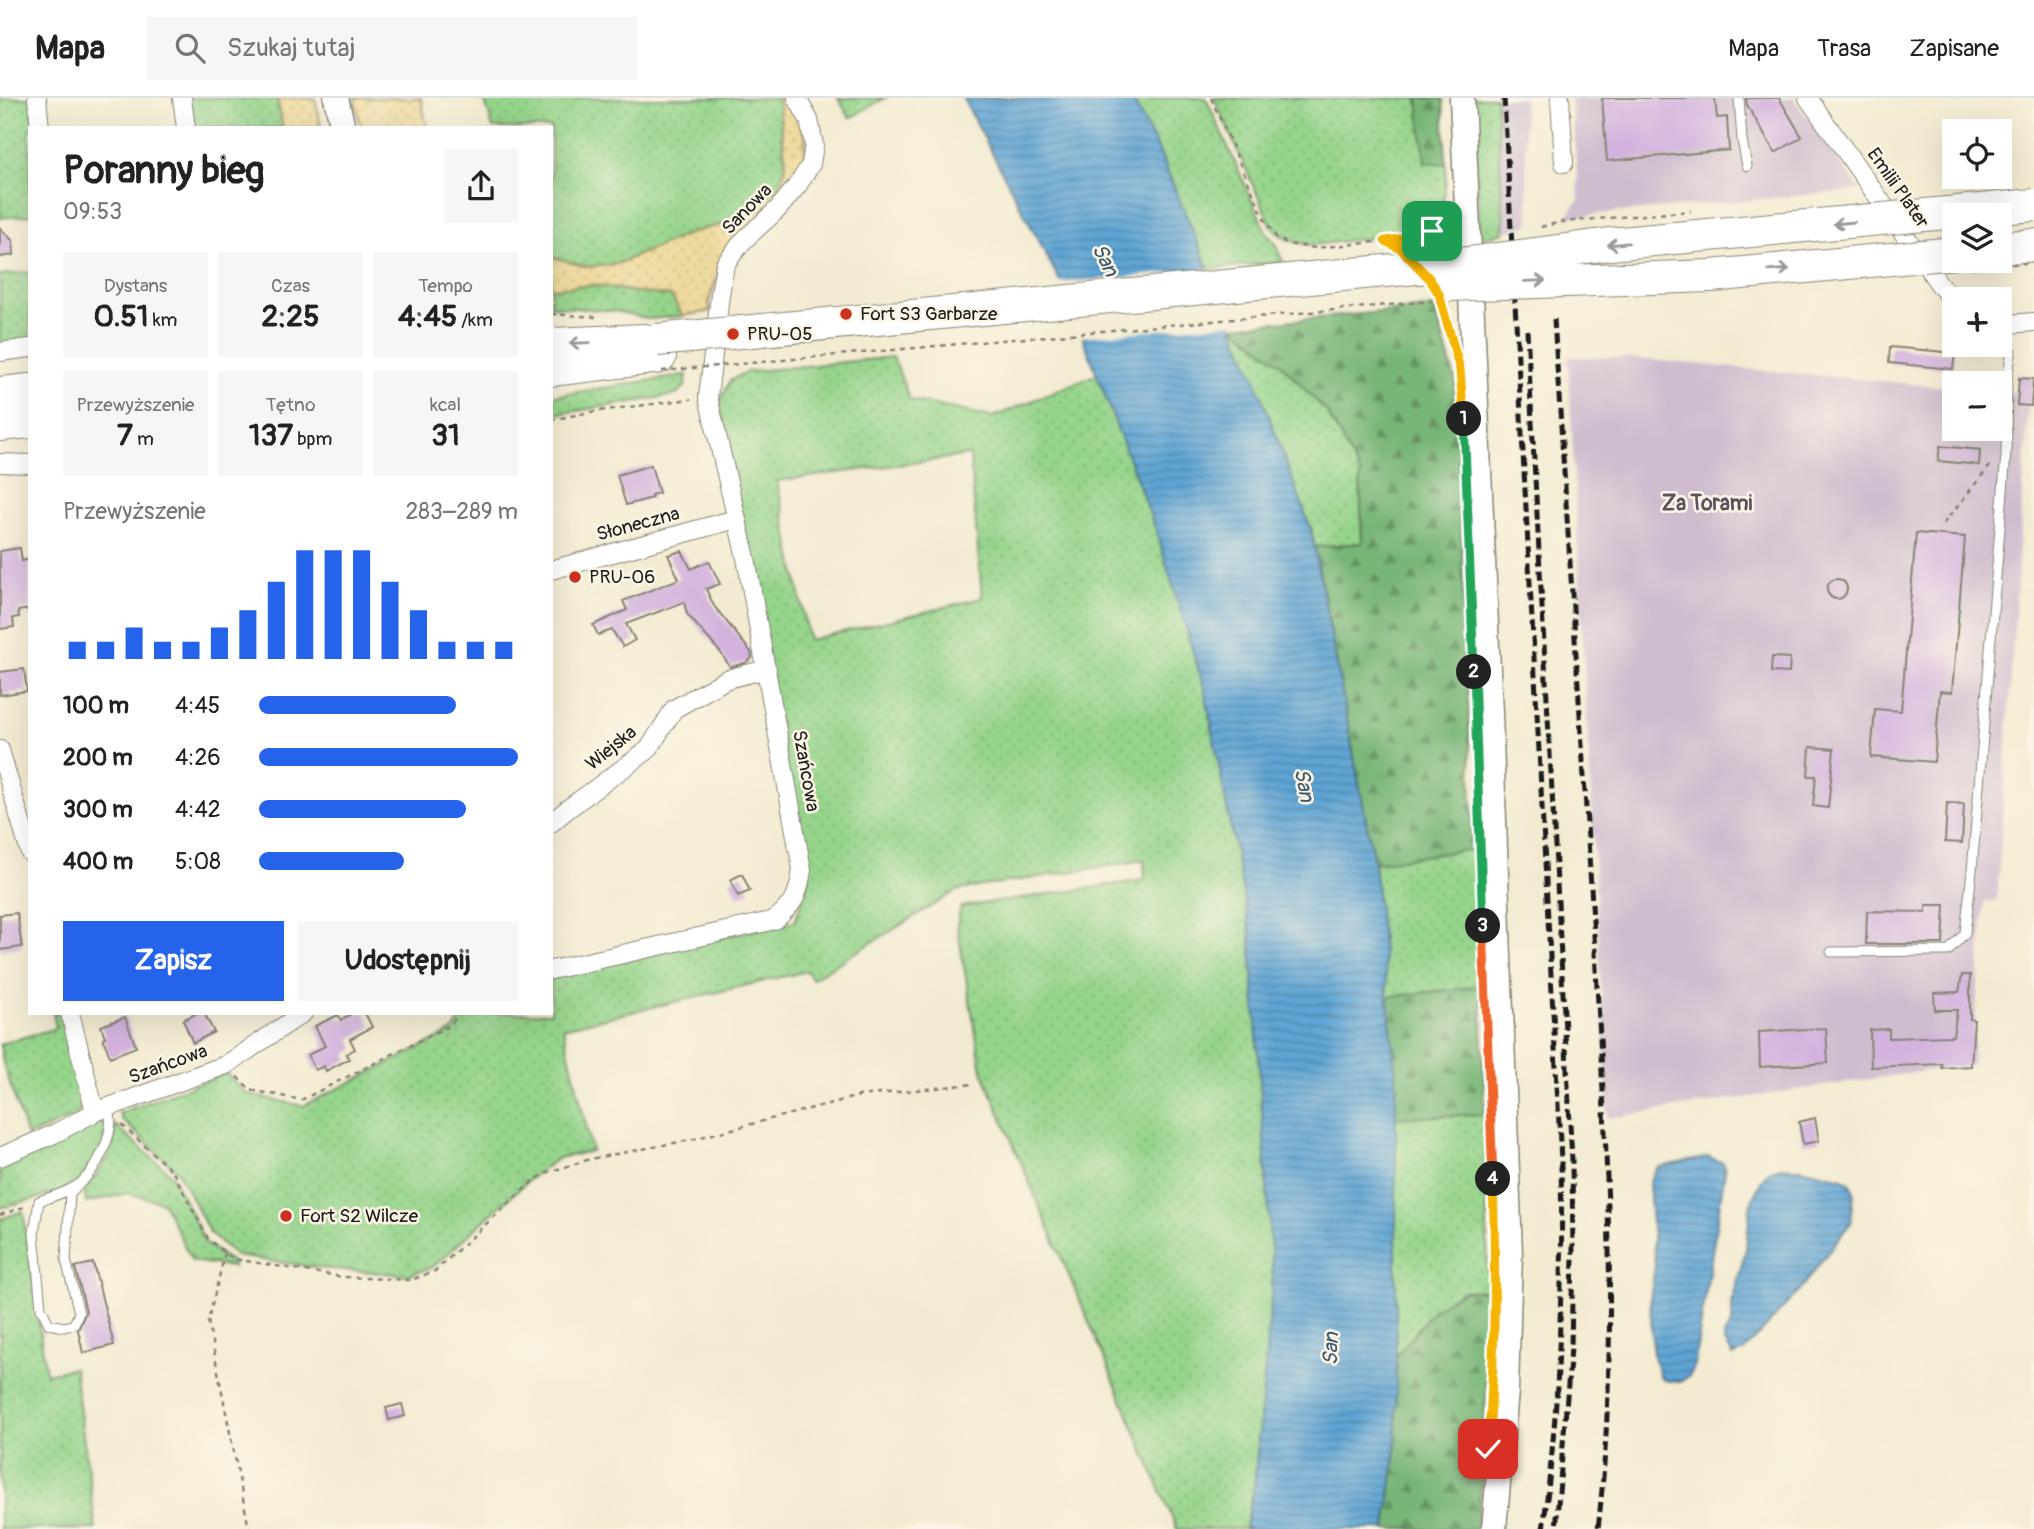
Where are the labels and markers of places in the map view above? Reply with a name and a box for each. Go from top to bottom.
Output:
pin [1402,201,1462,261]
place label: Fort S3 Garbarze [860,302,998,326]
marker: Fort S3 Garbarze [838,306,854,322]
place label: PRU-05 [747,322,812,346]
marker: PRU-05 [725,326,741,342]
pin: 1 [1446,402,1482,436]
place label: PRU-06 [589,565,655,589]
marker: PRU-06 [567,569,583,585]
pin: 2 [1456,654,1492,690]
pin: 3 [1466,908,1500,944]
pin: 4 [1476,1162,1510,1196]
place label: Fort S2 Wilcze [300,1204,419,1228]
marker: Fort S2 Wilcze [278,1208,294,1224]
pin [1458,1419,1518,1479]

